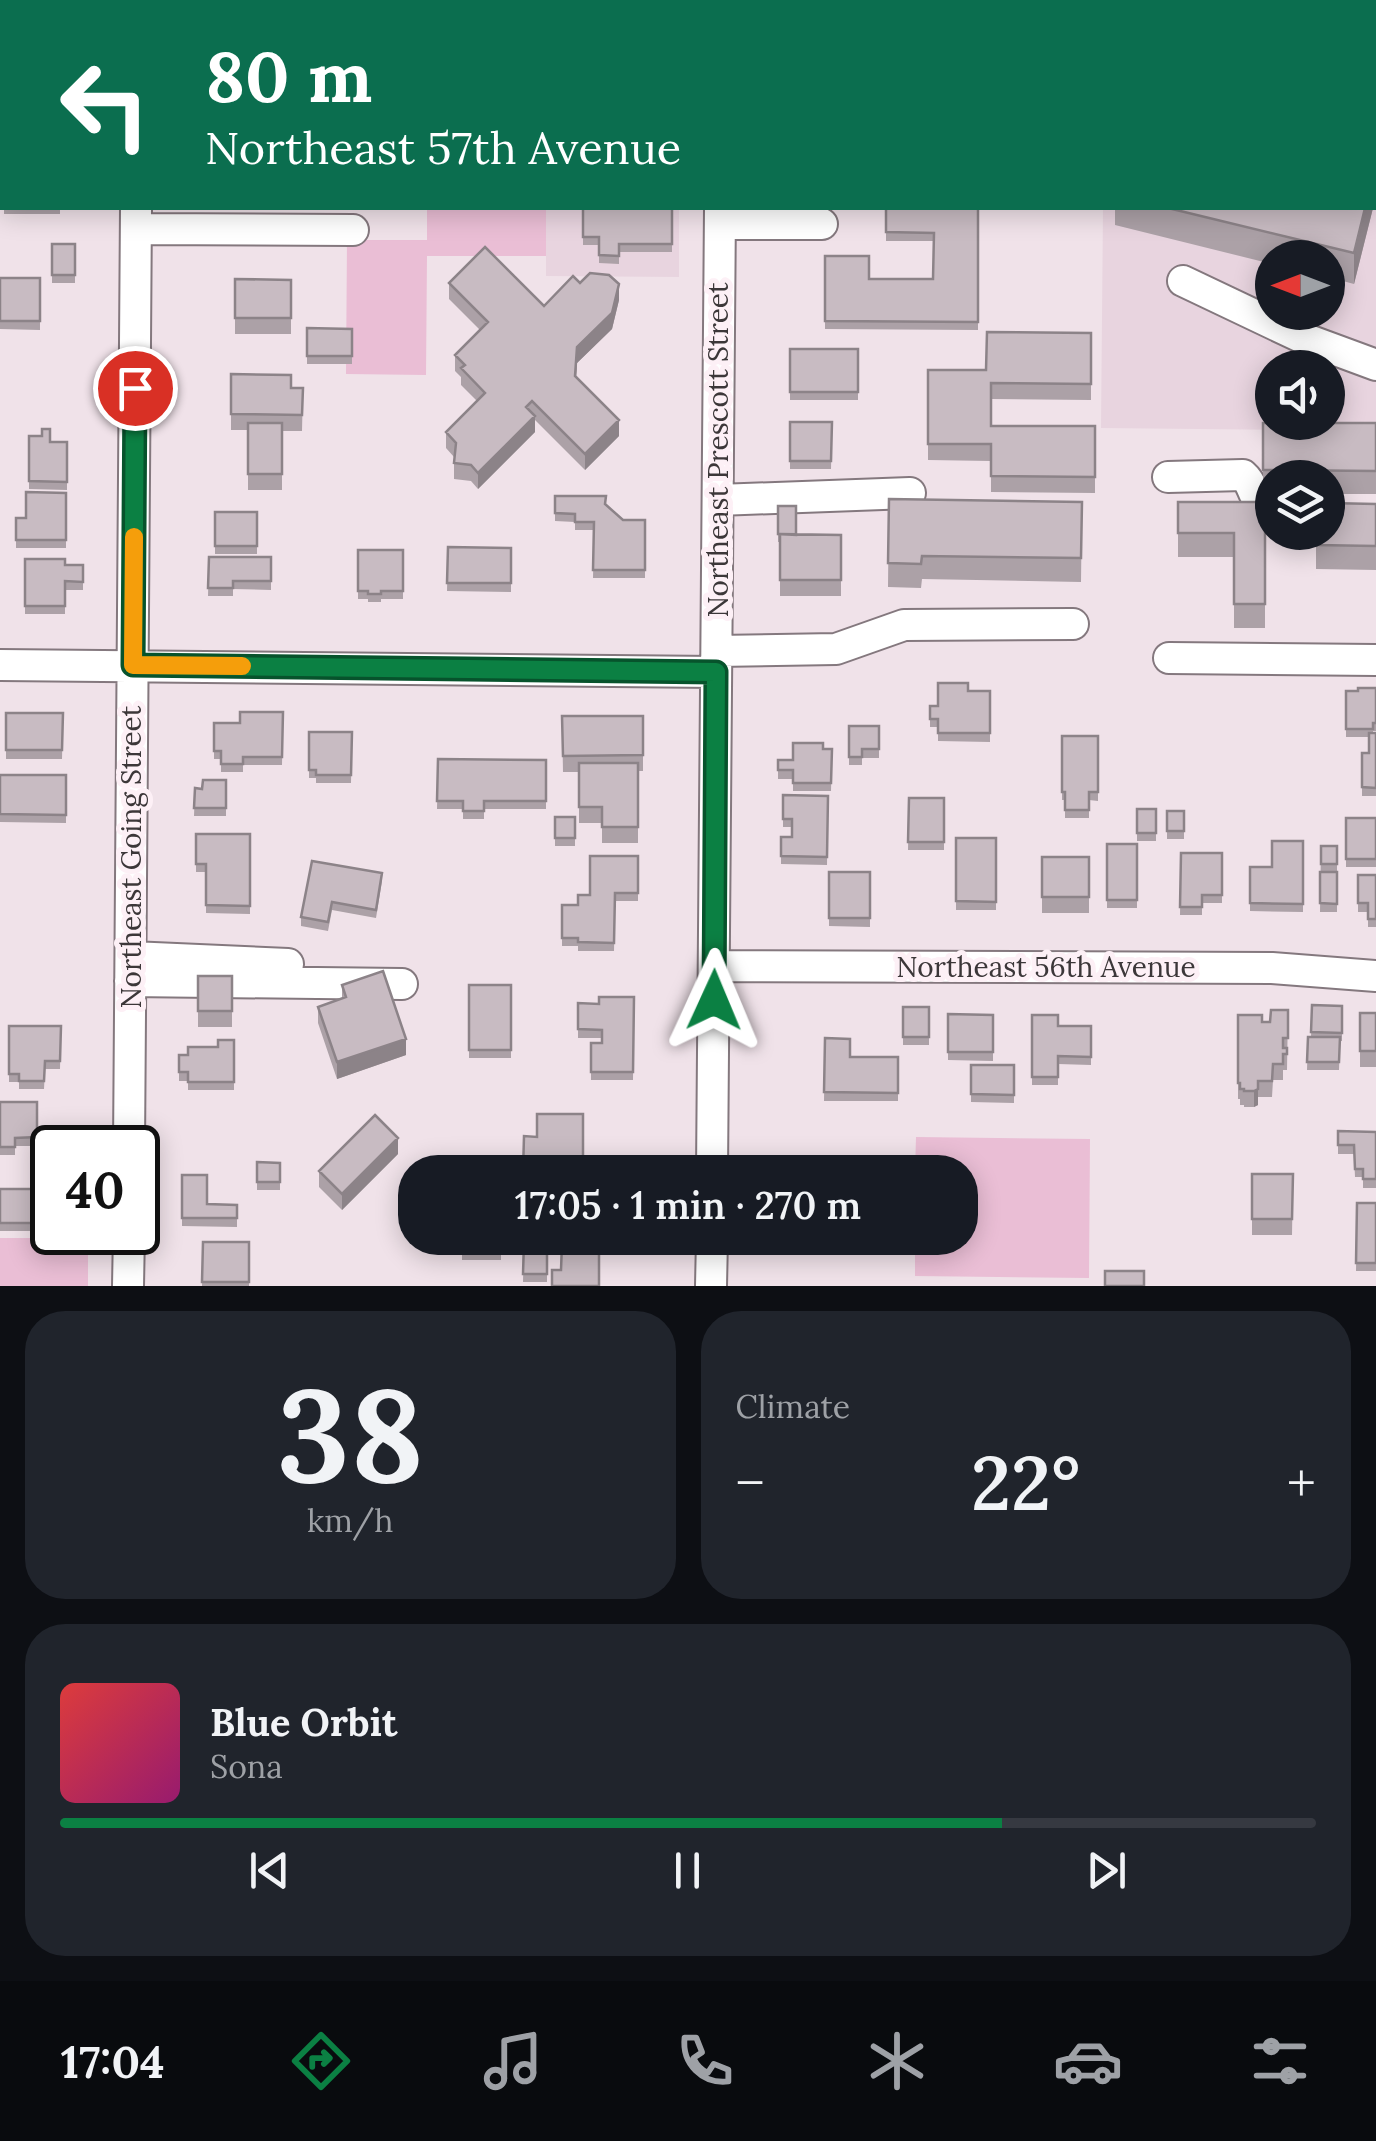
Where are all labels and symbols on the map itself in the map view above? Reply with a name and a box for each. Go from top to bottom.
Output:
north arrow [1255,240,1345,330]
street label: Northeast Prescott Street [700,282,736,617]
pin [93,346,178,431]
street label: Northeast Going Street [113,705,149,1008]
position arrow [662,948,766,1052]
street label: Northeast 56th Avenue [896,949,1196,985]
speed limit sign: 40 [30,1125,160,1255]

